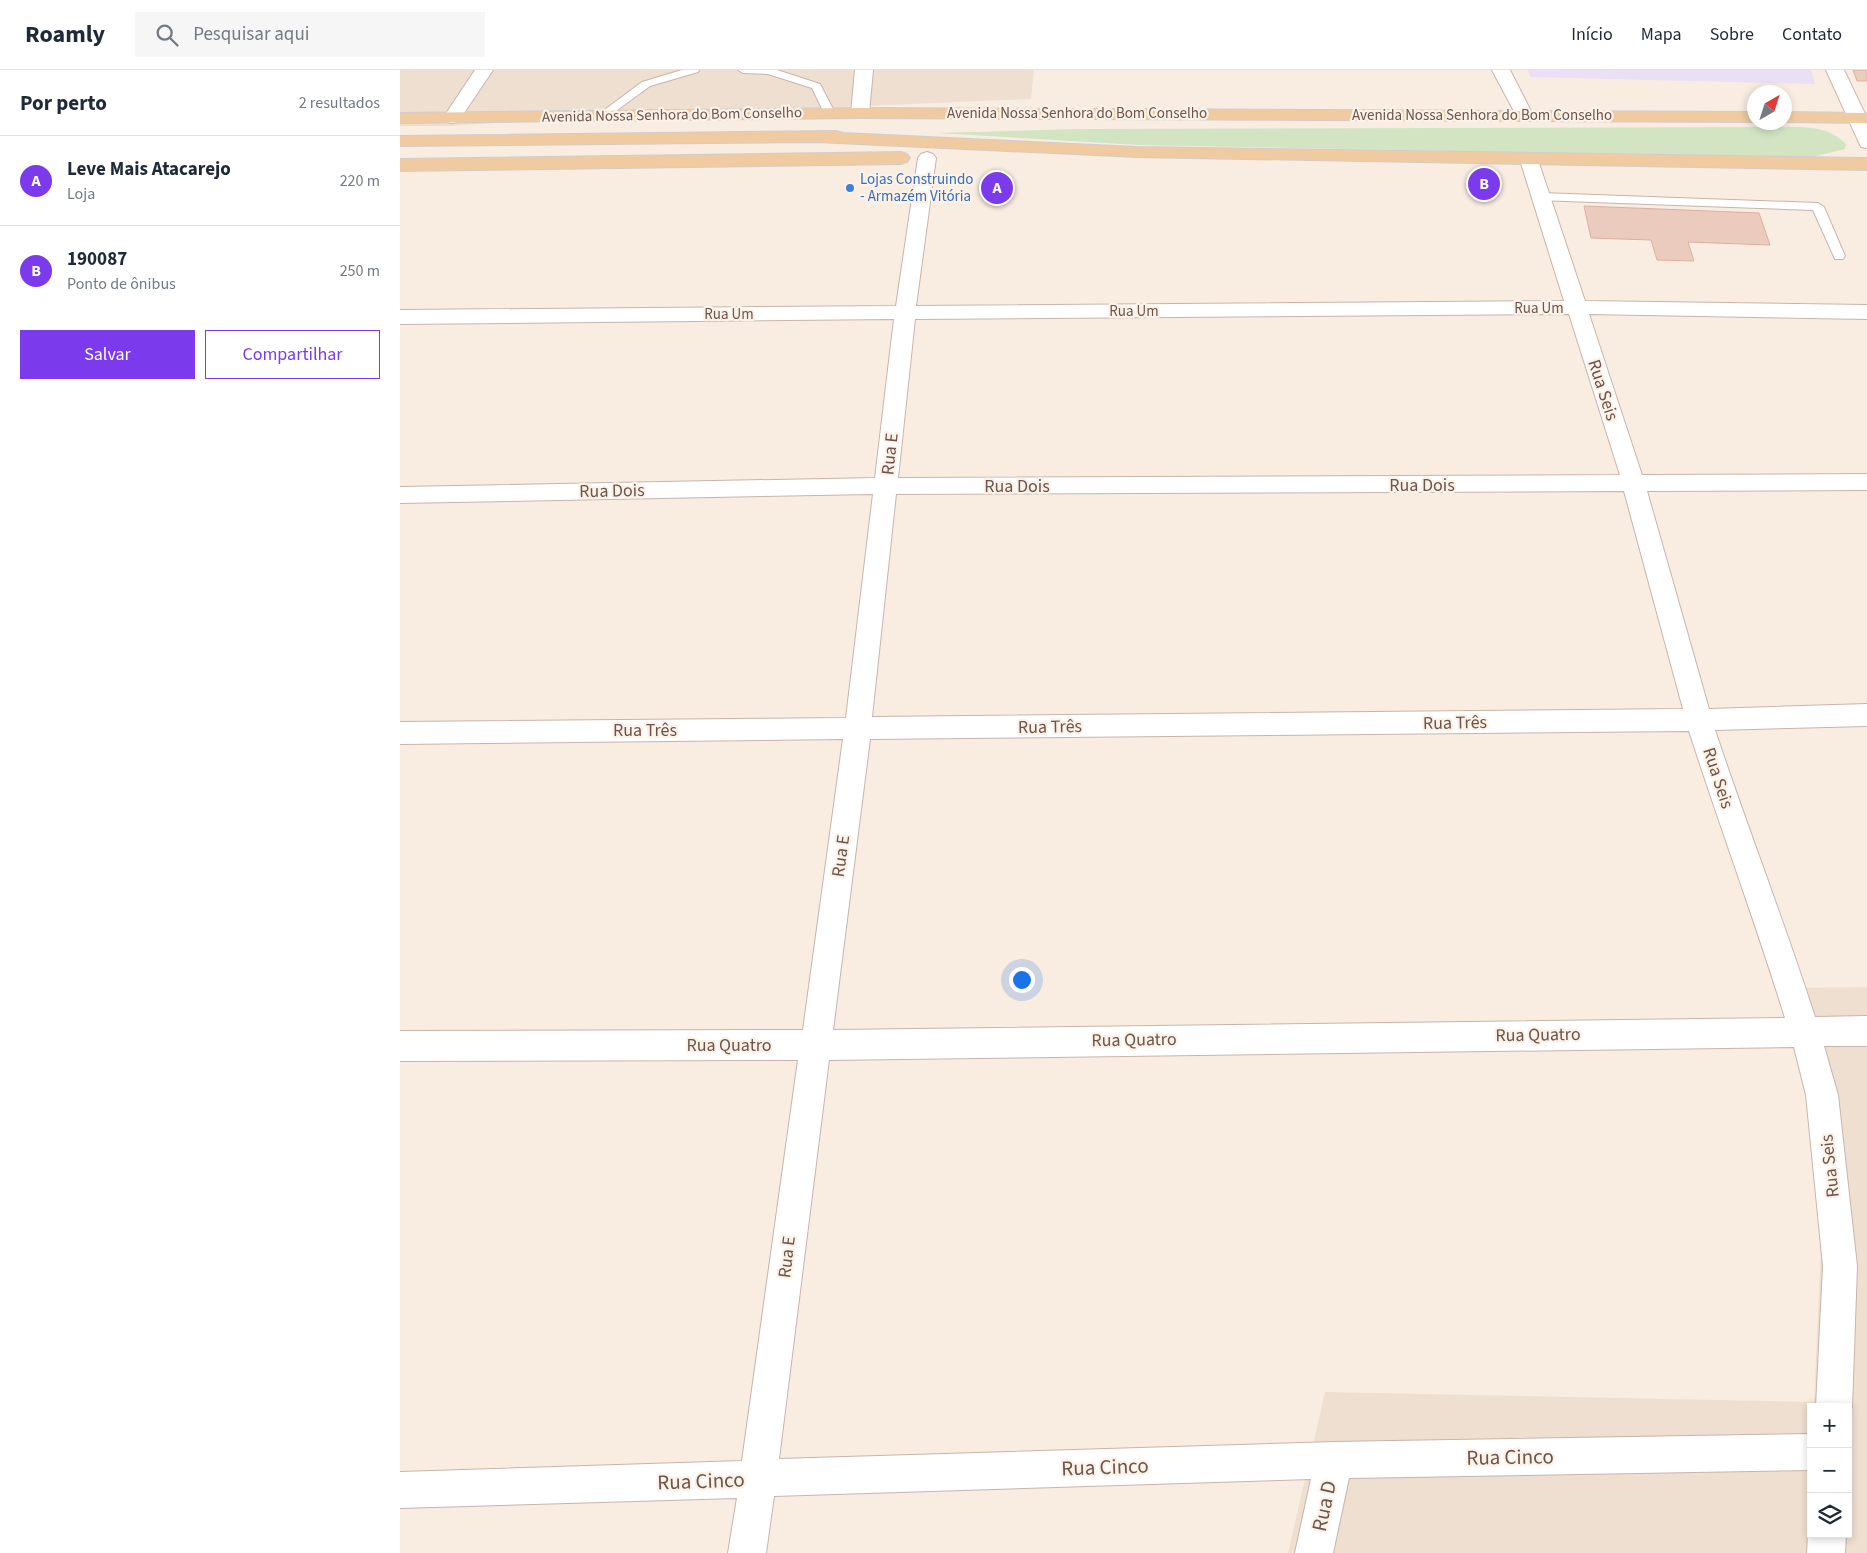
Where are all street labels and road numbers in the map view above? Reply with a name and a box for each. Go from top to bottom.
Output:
street label: Avenida Nossa Senhora do Bom Conselho [542,102,802,128]
street label: Avenida Nossa Senhora do Bom Conselho [947,103,1207,124]
street label: Avenida Nossa Senhora do Bom Conselho [1352,105,1612,126]
street label: Rua Um [1514,298,1564,319]
street label: Rua Um [1109,301,1159,322]
street label: Rua Um [704,304,754,325]
street label: Rua Seis [1581,356,1625,424]
street label: Rua E [875,432,905,476]
street label: Rua Dois [1389,473,1455,498]
street label: Rua Dois [984,474,1050,499]
street label: Rua Dois [579,478,645,504]
street label: Rua Três [1423,710,1487,736]
street label: Rua Três [1018,714,1082,740]
street label: Rua Três [613,718,677,743]
street label: Rua Seis [1696,744,1740,812]
street label: Rua E [826,833,856,879]
street label: Rua Quatro [1495,1022,1581,1048]
street label: Rua Quatro [1091,1027,1177,1053]
street label: Rua Quatro [686,1033,772,1058]
street label: Rua Seis [1814,1133,1846,1199]
street label: Rua E [772,1235,802,1279]
street label: Rua Cinco [1466,1441,1554,1473]
street label: Rua Cinco [1061,1450,1149,1484]
street label: Rua Cinco [657,1464,745,1498]
street label: Rua D [1304,1478,1344,1534]

